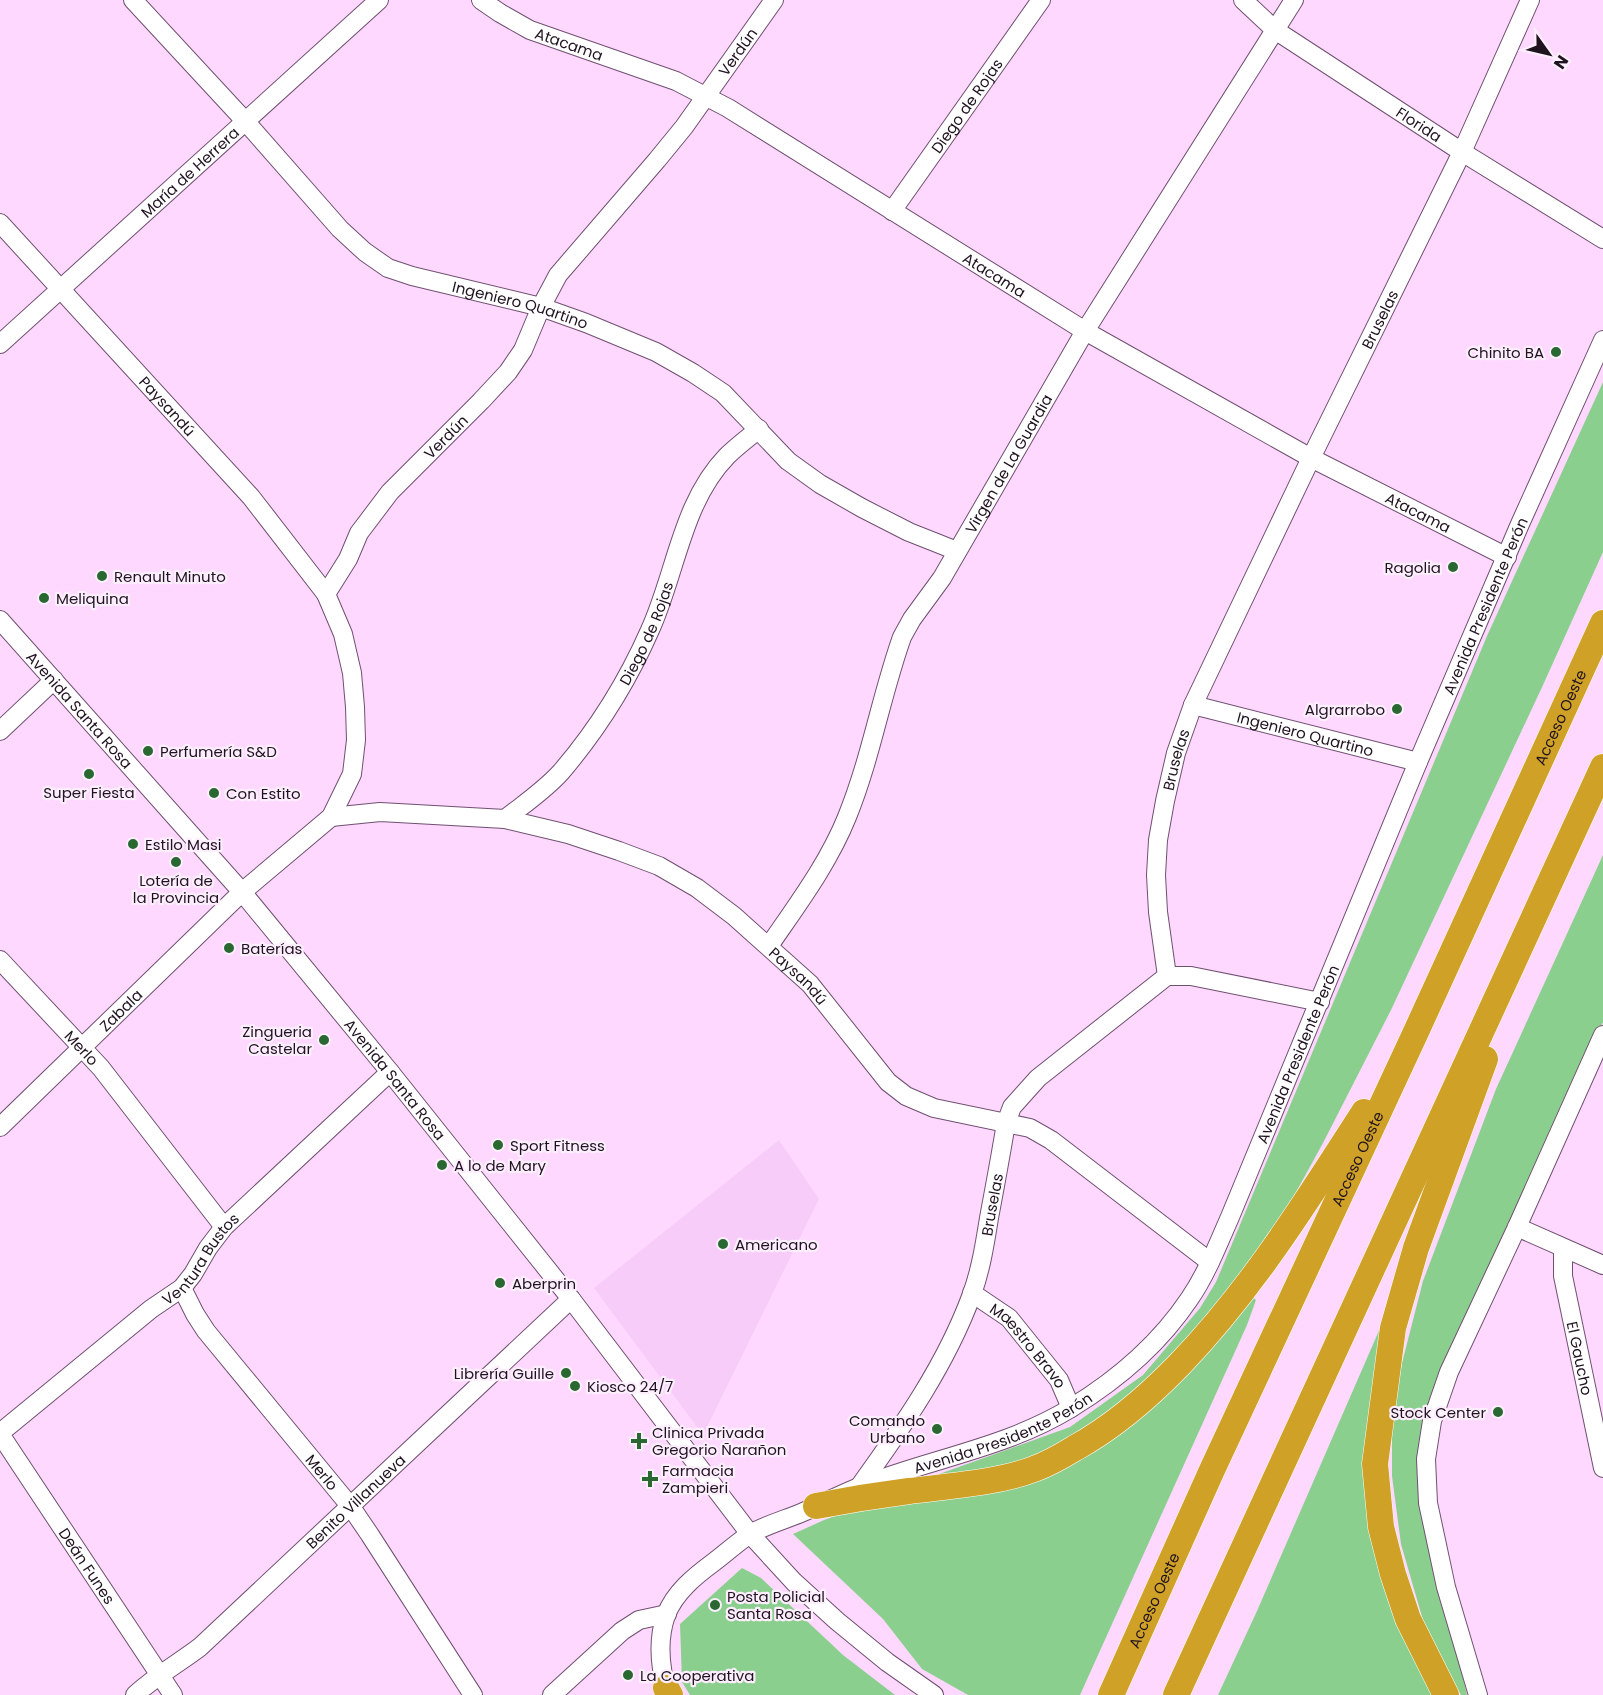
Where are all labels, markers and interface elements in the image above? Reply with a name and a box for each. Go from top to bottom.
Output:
street label: Atacama [532,22,606,65]
street label: Verdún [713,23,762,80]
north arrow [1519,24,1579,84]
text: N [1548,51,1574,74]
street label: Diego de Rojas [926,54,1007,157]
street label: Florida [1392,101,1446,147]
street label: María de Herrera [136,122,243,222]
street label: Atacama [959,247,1030,302]
street label: Ingeniero Quartino [450,276,591,333]
street label: Bruselas [1356,286,1403,352]
place label: Chinito BA [1467,342,1544,363]
marker: Chinito BA [1549,345,1563,359]
street label: Paysandú [135,371,200,440]
street label: Virgen de La Guardia [960,390,1057,537]
street label: Verdún [419,410,472,463]
street label: Atacama [1382,487,1454,537]
street label: Avenida Presidente Perón [1438,514,1532,698]
place label: Ragolia [1384,557,1441,578]
marker: Ragolia [1446,560,1460,574]
place label: Renault Minuto [114,566,226,587]
marker: Renault Minuto [95,569,109,583]
street label: Diego de Rojas [614,579,678,689]
place label: Meliquina [56,588,129,609]
marker: Meliquina [37,591,51,605]
street label: Avenida Santa Rosa [22,647,138,773]
street label: Acceso Oeste [1529,666,1591,768]
place label: Algrarrobo [1305,699,1385,720]
marker: Algrarrobo [1390,702,1404,716]
street label: Ingeniero Quartino [1235,706,1376,761]
street label: Bruselas [1157,726,1194,793]
place label: Perfumería S&D [160,741,277,762]
marker: Perfumería S&D [141,744,155,758]
marker: Super Fiesta [82,767,96,781]
place label: Super Fiesta [43,782,135,803]
place label: Con Estito [226,783,301,804]
marker: Con Estito [207,786,221,800]
place label: Estilo Masi [145,834,222,855]
marker: Estilo Masi [126,837,140,851]
marker: Lotería de la Provincia [169,855,183,869]
place label: Lotería de la Provincia [133,870,219,908]
place label: Baterías [241,938,303,959]
marker: Baterías [222,941,236,955]
street label: Paysandú [765,942,833,1009]
street label: Avenida Presidente Perón [1251,962,1344,1146]
street label: Zabala [94,984,147,1036]
street label: Avenida Santa Rosa [340,1014,451,1144]
place label: Zingueria Castelar [242,1021,312,1059]
street label: Merlo [60,1025,104,1070]
marker: Zingueria Castelar [317,1033,331,1047]
street label: Acceso Oeste [1326,1108,1388,1210]
place label: Sport Fitness [510,1135,605,1156]
marker: Sport Fitness [491,1138,505,1152]
place label: A lo de Mary [454,1155,547,1176]
marker: A lo de Mary [435,1158,449,1172]
street label: Bruselas [976,1171,1008,1237]
street label: Ventura Bustos [157,1208,243,1309]
place label: Americano [735,1234,818,1255]
marker: Americano [716,1237,730,1251]
place label: Aberprin [512,1273,576,1294]
marker: Aberprin [493,1276,507,1290]
street label: Maestro Bravo [986,1298,1072,1391]
street label: El Gaucho [1562,1319,1598,1397]
place label: Librería Guille [454,1363,554,1384]
marker: Librería Guille [559,1366,573,1380]
place label: Kiosco 24/7 [587,1376,673,1397]
marker: Kiosco 24/7 [568,1379,582,1393]
street label: Avenida Presidente Perón [911,1387,1096,1478]
place label: Stock Center [1390,1402,1486,1423]
marker: Stock Center [1491,1405,1505,1419]
place label: Comando Urbano [849,1410,925,1448]
place label: Clinica Privada Gregorio Ñarañon [652,1422,786,1460]
marker: Comando Urbano [930,1422,944,1436]
marker: Clinica Privada Gregorio Ñarañon [630,1432,648,1450]
street label: Merlo [301,1449,343,1495]
street label: Benito Villanueva [301,1449,410,1553]
place label: Farmacia Zampieri [662,1460,734,1498]
marker: Farmacia Zampieri [643,1472,657,1486]
street label: Deán Funes [54,1523,120,1608]
street label: Acceso Oeste [1123,1549,1184,1651]
place label: Posta Policial Santa Rosa [727,1586,825,1624]
marker: Posta Policial Santa Rosa [708,1598,722,1612]
place label: La Cooperativa [640,1665,754,1686]
marker: La Cooperativa [621,1668,635,1682]

